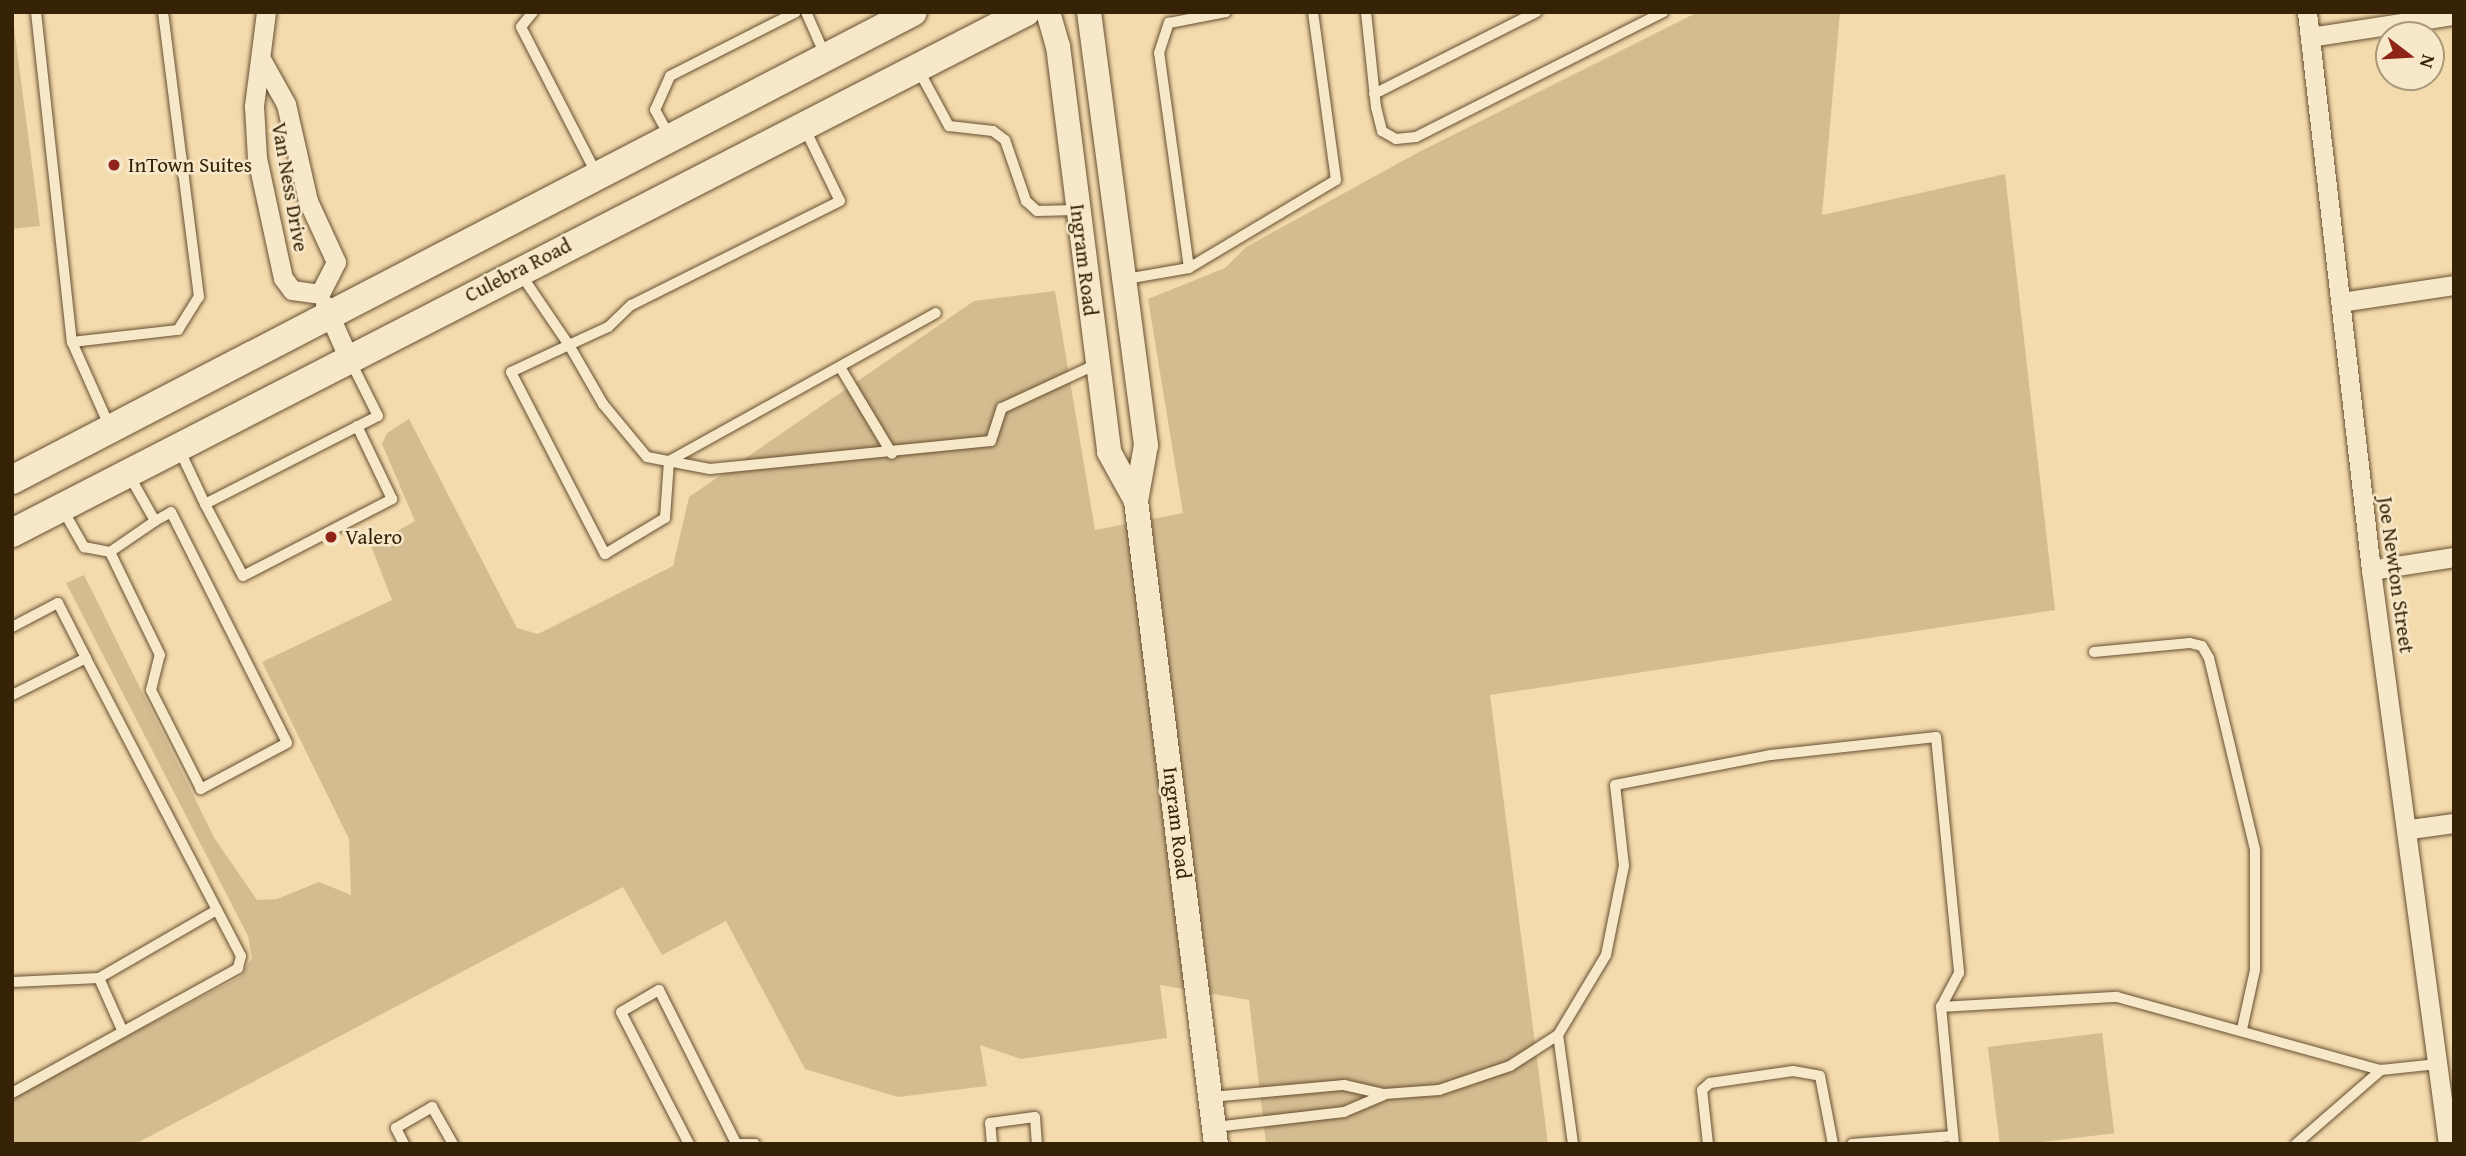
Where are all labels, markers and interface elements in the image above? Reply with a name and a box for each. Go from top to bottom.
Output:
north arrow [2375,21,2445,91]
text: N [2413,51,2443,72]
street label: Van Ness Drive [266,120,314,254]
place label: InTown Suites [128,152,252,178]
marker: InTown Suites [106,157,122,173]
street label: Ingram Road [1065,202,1103,318]
street label: Culebra Road [460,232,576,308]
street label: Joe Newton Street [2373,495,2419,655]
place label: Valero [345,524,402,550]
marker: Valero [323,529,339,545]
street label: Ingram Road [1158,765,1196,881]

